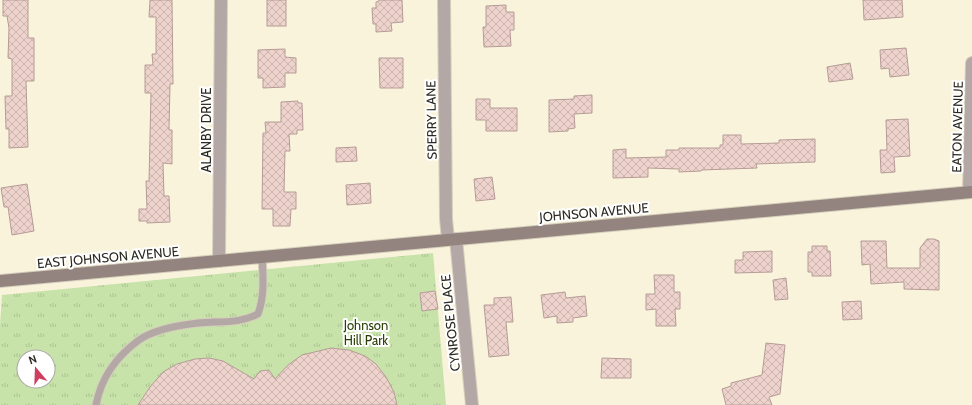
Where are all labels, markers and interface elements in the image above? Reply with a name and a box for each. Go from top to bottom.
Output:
street label: SPERRY LANE [422,80,440,160]
street label: EATON AVENUE [948,81,966,173]
street label: ALANBY DRIVE [198,87,214,173]
street label: JOHNSON AVENUE [538,199,649,225]
street label: EAST JOHNSON AVENUE [36,243,180,271]
street label: CYNROSE PLACE [437,274,463,372]
park label: Johnson Hill Park [343,317,388,348]
north arrow [16,349,56,389]
text: N [27,352,39,367]

